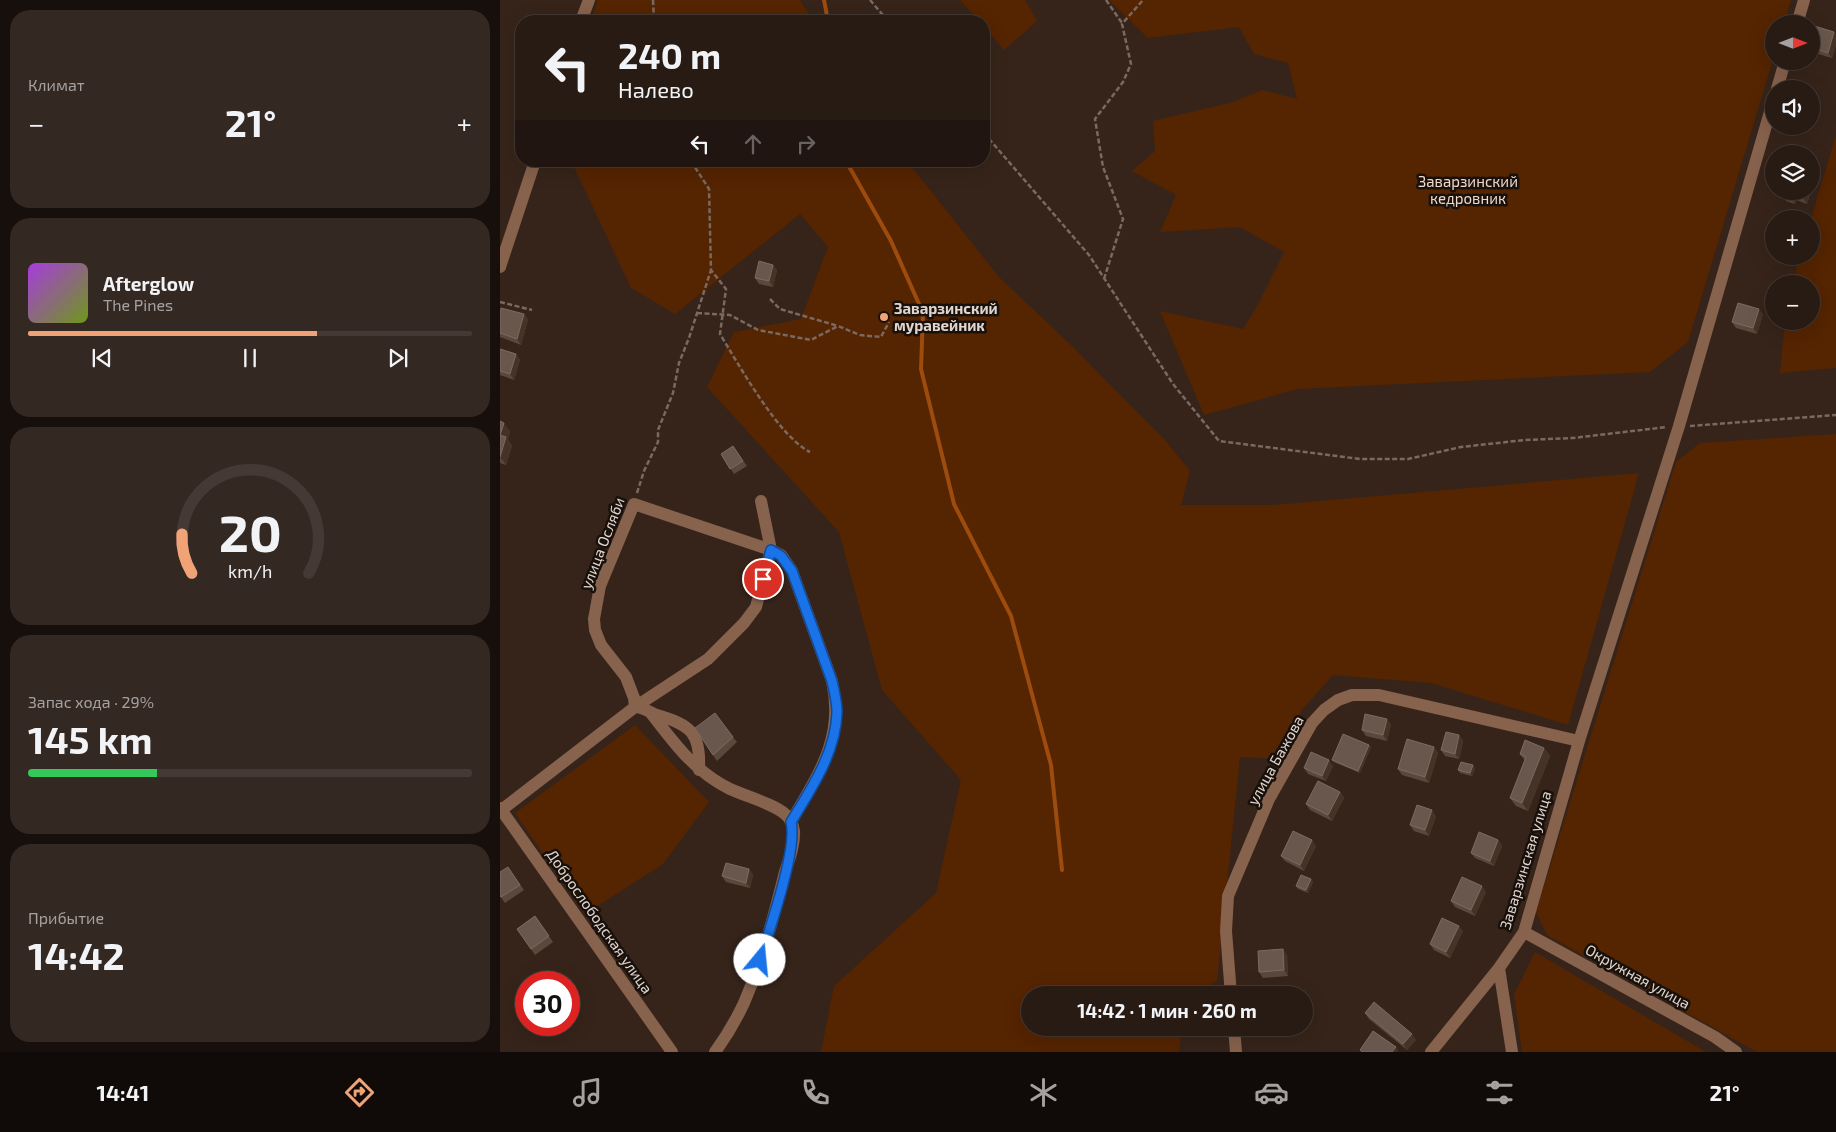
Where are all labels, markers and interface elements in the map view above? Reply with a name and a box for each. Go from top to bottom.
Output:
north arrow [1765,15,1820,70]
map controls [1765,15,1820,330]
text: 240 m [618,34,721,76]
icon: left [535,35,600,100]
text: Климат [28,75,85,94]
text: Налево [618,76,694,102]
button: sound [1765,80,1820,135]
text: 21° [225,99,276,145]
text: − [28,106,44,140]
text: + [457,106,472,140]
icon: left [686,130,714,158]
icon: ahead [739,130,767,158]
icon: right [792,130,820,158]
button: layers [1765,145,1820,200]
park label: Заварзинский кедровник [1418,172,1518,207]
button: + [1765,210,1820,265]
text: Afterglow [103,272,194,295]
button: − [1765,275,1820,330]
text: The Pines [103,295,173,314]
place label: Заварзинский муравейник [894,299,998,334]
marker: Заварзинский муравейник [878,311,890,323]
icon: previous [88,344,116,372]
icon: pause [236,344,264,372]
icon: next [384,344,412,372]
street label: улица Осляби [576,495,629,592]
text: 20 [218,500,282,562]
pin [742,558,784,600]
text: km/h [228,560,272,582]
icon: arrive [749,565,777,593]
text: Запас хода · 29% [28,692,154,711]
street label: улица Бажова [1243,712,1308,808]
text: 145 km [28,716,153,762]
street label: Заварзинская улица [1495,789,1556,932]
street label: Доброслободская улица [542,845,657,997]
text: Прибытие [28,908,104,927]
text: 14:42 [28,932,125,978]
position arrow [733,933,785,985]
street label: Окружная улица [1582,940,1694,1013]
speed limit sign: 30 [515,971,580,1036]
text: 14:42 · 1 мин · 260 m [1077,999,1257,1022]
icon: directions [342,1075,377,1110]
icon: music [570,1075,605,1110]
icon: phone [798,1075,833,1110]
icon: climate [1026,1075,1061,1110]
icon: car [1254,1075,1289,1110]
icon: filters [1482,1075,1517,1110]
text: 14:41 [96,1079,149,1105]
text: 21° [1710,1079,1739,1105]

